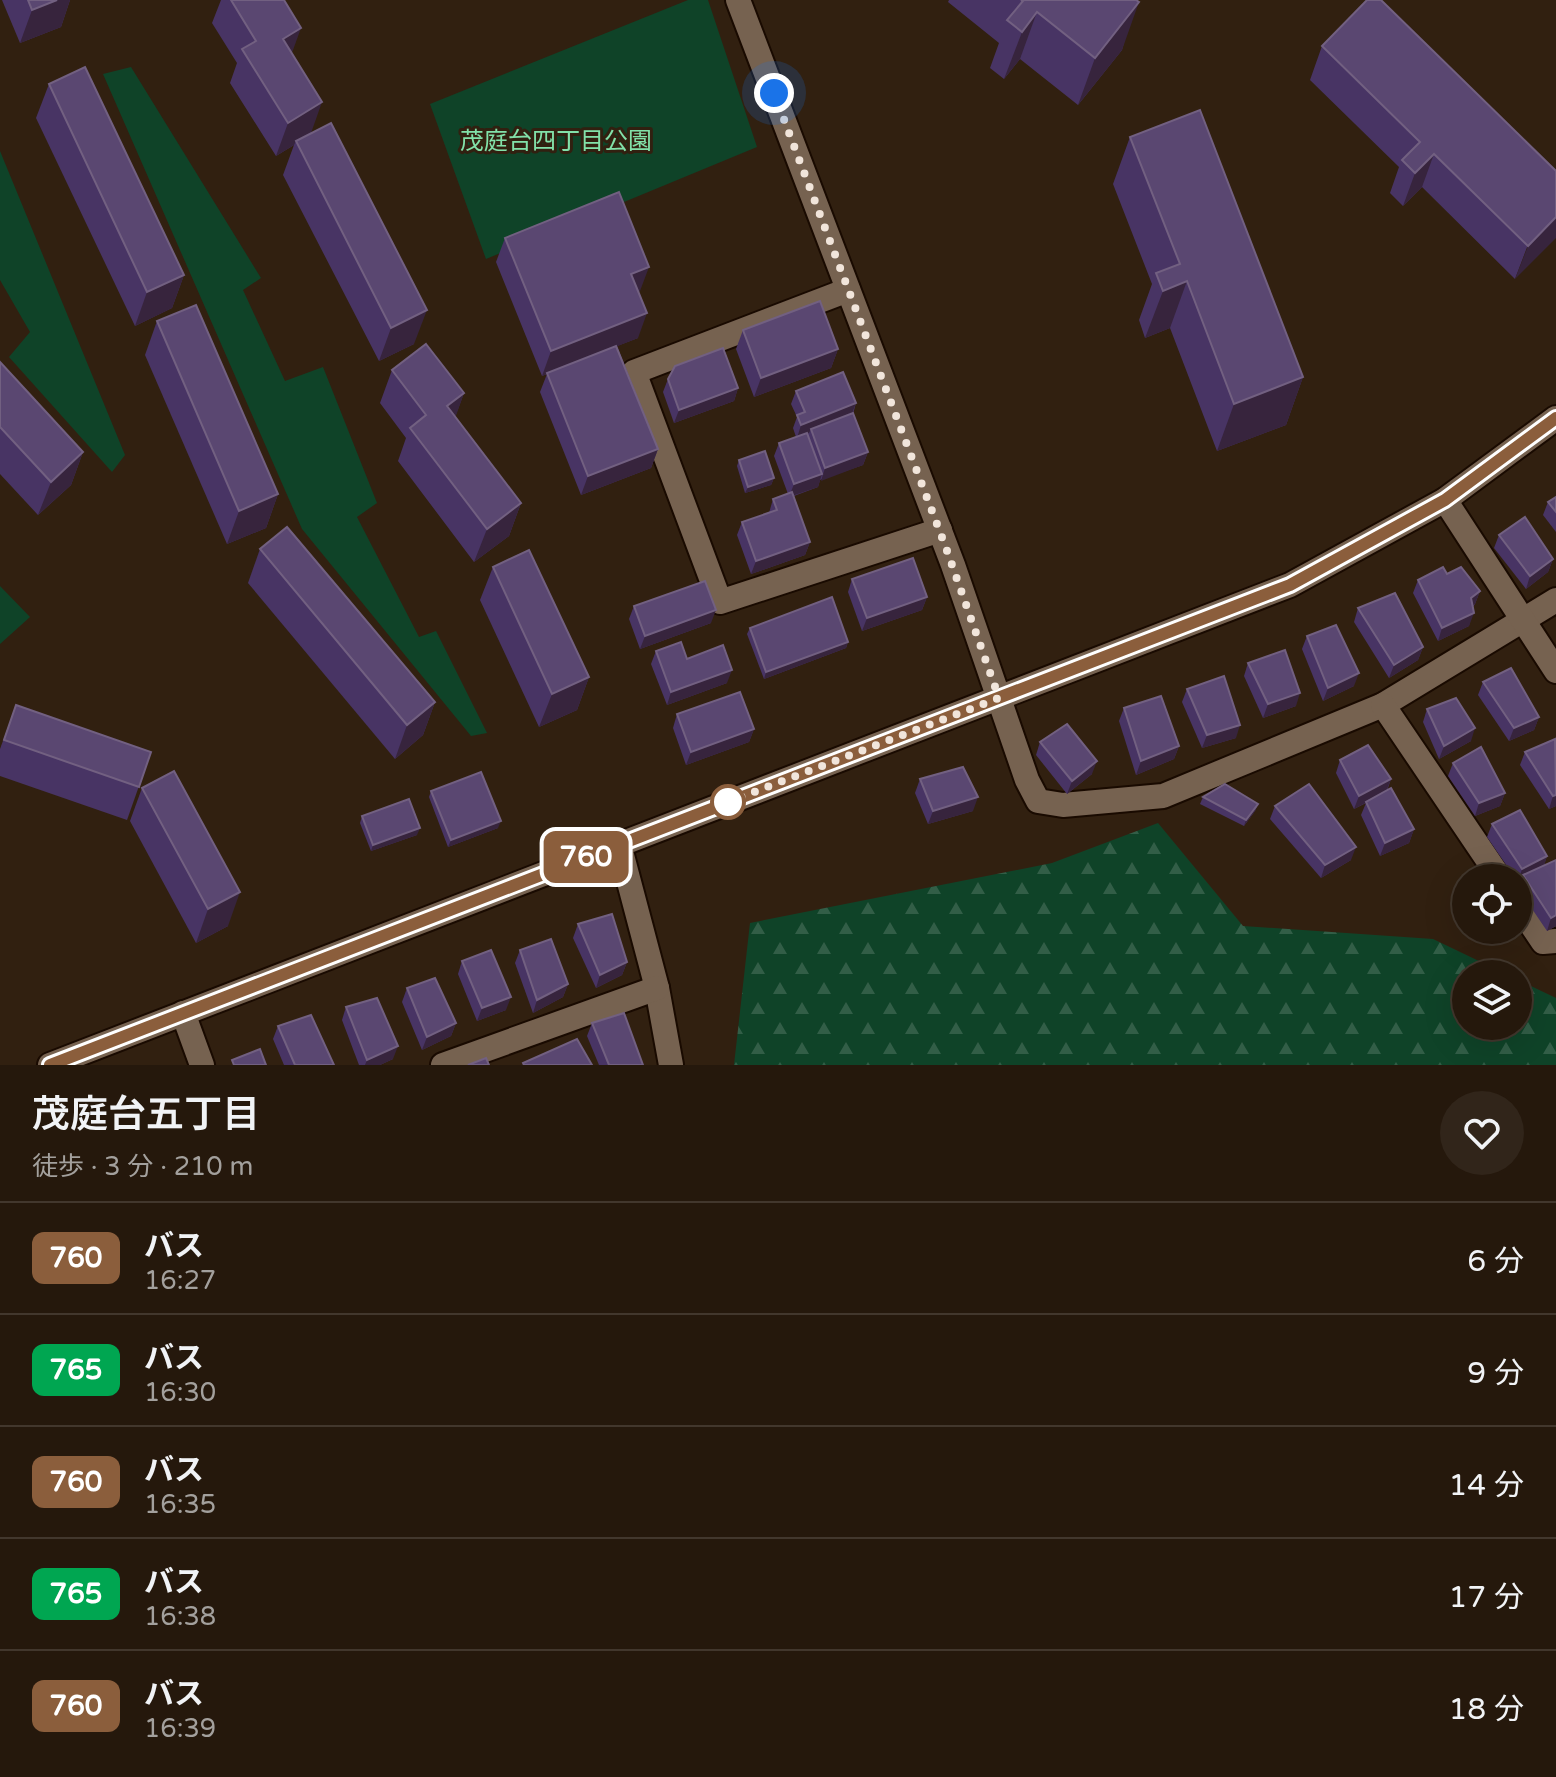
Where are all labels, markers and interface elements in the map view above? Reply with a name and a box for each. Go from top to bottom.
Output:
your location [754,73,794,113]
park label: 茂庭台四丁目公園 [460,127,652,156]
unlabelled marker [711,785,745,819]
line badge: 760 [540,831,632,883]
text: 760 [560,840,612,874]
map controls [1452,864,1532,1040]
button: locate [1452,864,1532,944]
button: layers [1452,960,1532,1040]
button: heart [1440,1091,1524,1175]
text: 茂庭台五丁目 [32,1092,260,1138]
text: 徒歩 · 3 分 · 210 m [32,1151,253,1182]
text: バス [144,1228,204,1265]
text: 760 [50,1241,102,1275]
text: 6 分 [1467,1243,1524,1280]
text: 16:27 [144,1265,216,1296]
text: バス [144,1340,204,1377]
text: 765 [50,1353,102,1387]
text: 9 分 [1467,1355,1524,1392]
text: 16:30 [144,1377,216,1408]
text: バス [144,1452,204,1489]
text: 760 [50,1465,102,1499]
text: 14 分 [1449,1467,1524,1504]
text: 16:35 [144,1489,216,1520]
text: バス [144,1564,204,1601]
text: 765 [50,1577,102,1611]
text: 17 分 [1449,1579,1524,1616]
text: 16:38 [144,1601,216,1632]
text: バス [144,1676,204,1713]
text: 760 [50,1689,102,1723]
text: 18 分 [1449,1691,1524,1728]
text: 16:39 [144,1713,216,1744]

